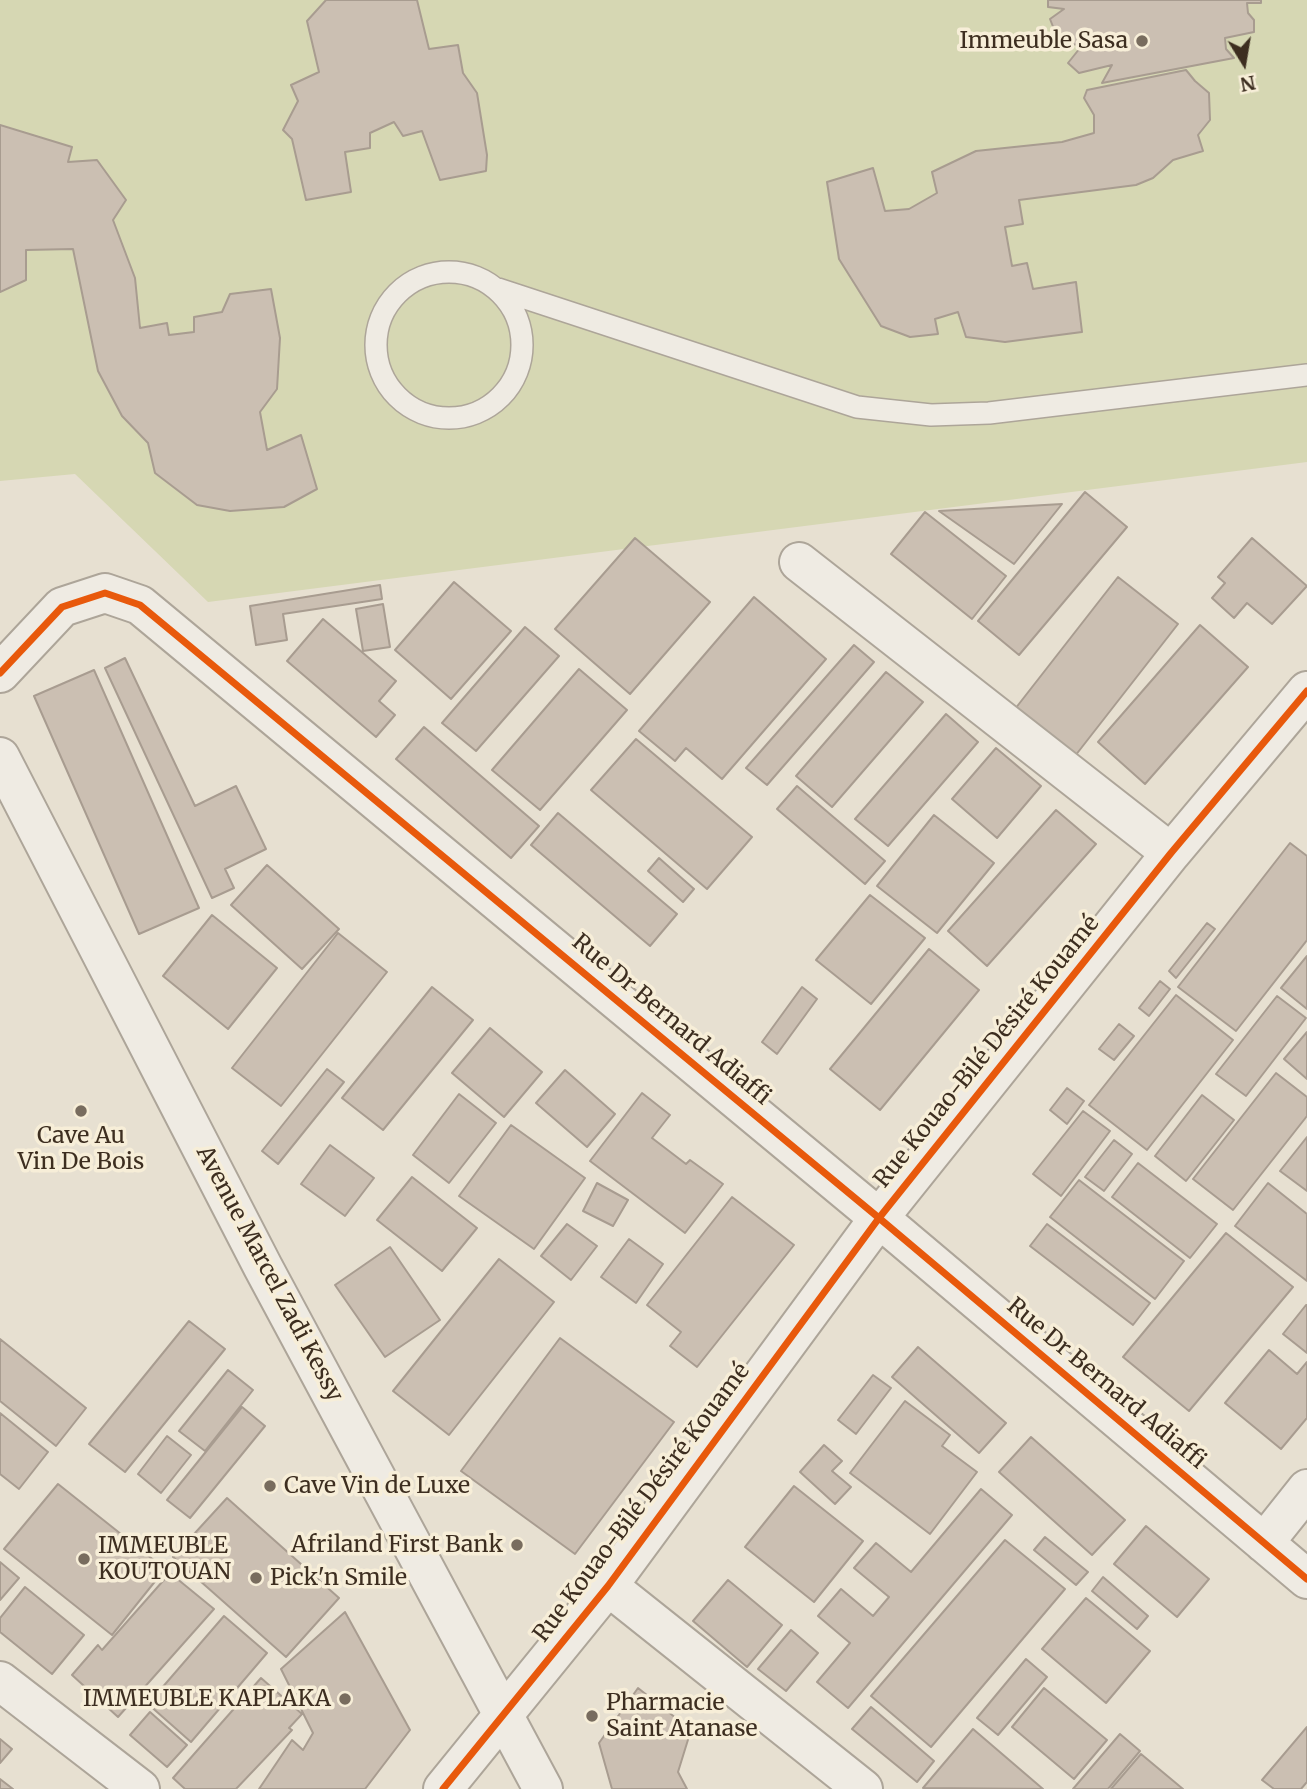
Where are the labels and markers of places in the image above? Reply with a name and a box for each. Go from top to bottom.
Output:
place label: Immeuble Sasa [960,27,1128,55]
marker: Immeuble Sasa [1134,33,1150,49]
marker: Cave Au Vin De Bois [73,1103,89,1119]
place label: Cave Au Vin De Bois [18,1122,144,1176]
place label: Cave Vin de Luxe [284,1472,470,1500]
marker: Cave Vin de Luxe [262,1478,278,1494]
place label: Afriland First Bank [291,1531,503,1559]
place label: IMMEUBLE KOUTOUAN [98,1532,231,1586]
marker: Afriland First Bank [509,1537,525,1553]
marker: IMMEUBLE KOUTOUAN [76,1551,92,1567]
place label: Pick'n Smile [270,1564,407,1592]
marker: Pick'n Smile [248,1570,264,1586]
place label: IMMEUBLE KAPLAKA [83,1685,331,1713]
place label: Pharmacie Saint Atanase [606,1689,758,1743]
marker: IMMEUBLE KAPLAKA [337,1691,353,1707]
marker: Pharmacie Saint Atanase [584,1708,600,1724]

